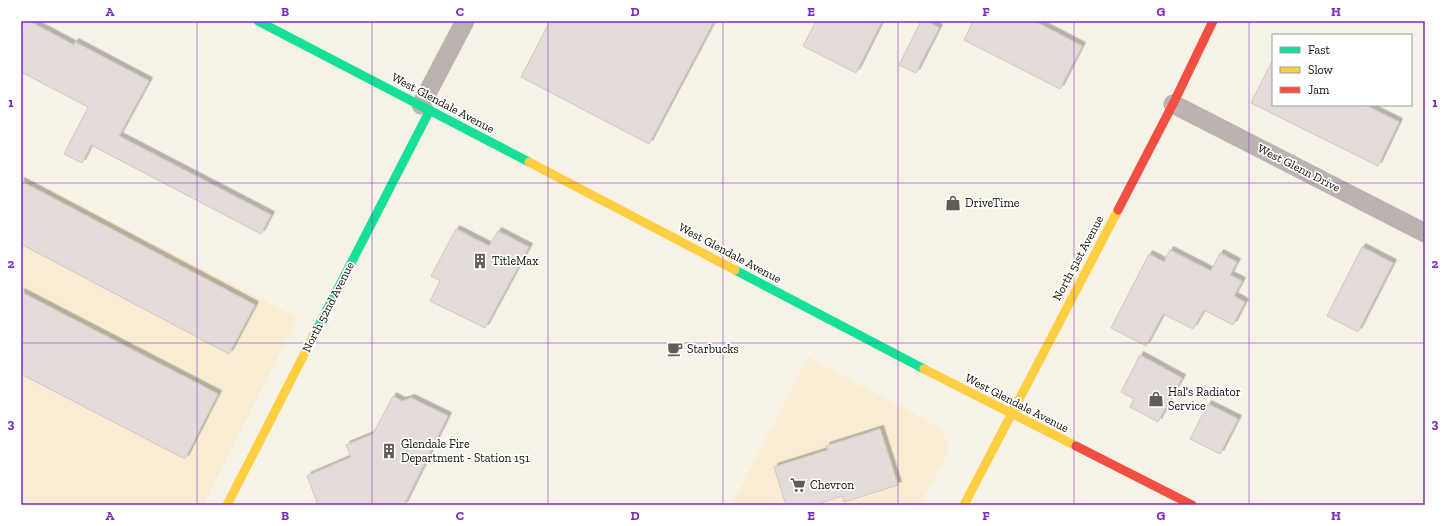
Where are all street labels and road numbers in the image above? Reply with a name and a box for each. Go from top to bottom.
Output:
street label: West Glendale Avenue [389,70,497,136]
street label: West Glenn Drive [1255,141,1343,195]
street label: North 51st Avenue [1050,213,1107,303]
street label: West Glendale Avenue [676,220,784,286]
street label: North 52nd Avenue [299,259,357,355]
street label: West Glendale Avenue [963,371,1071,435]

